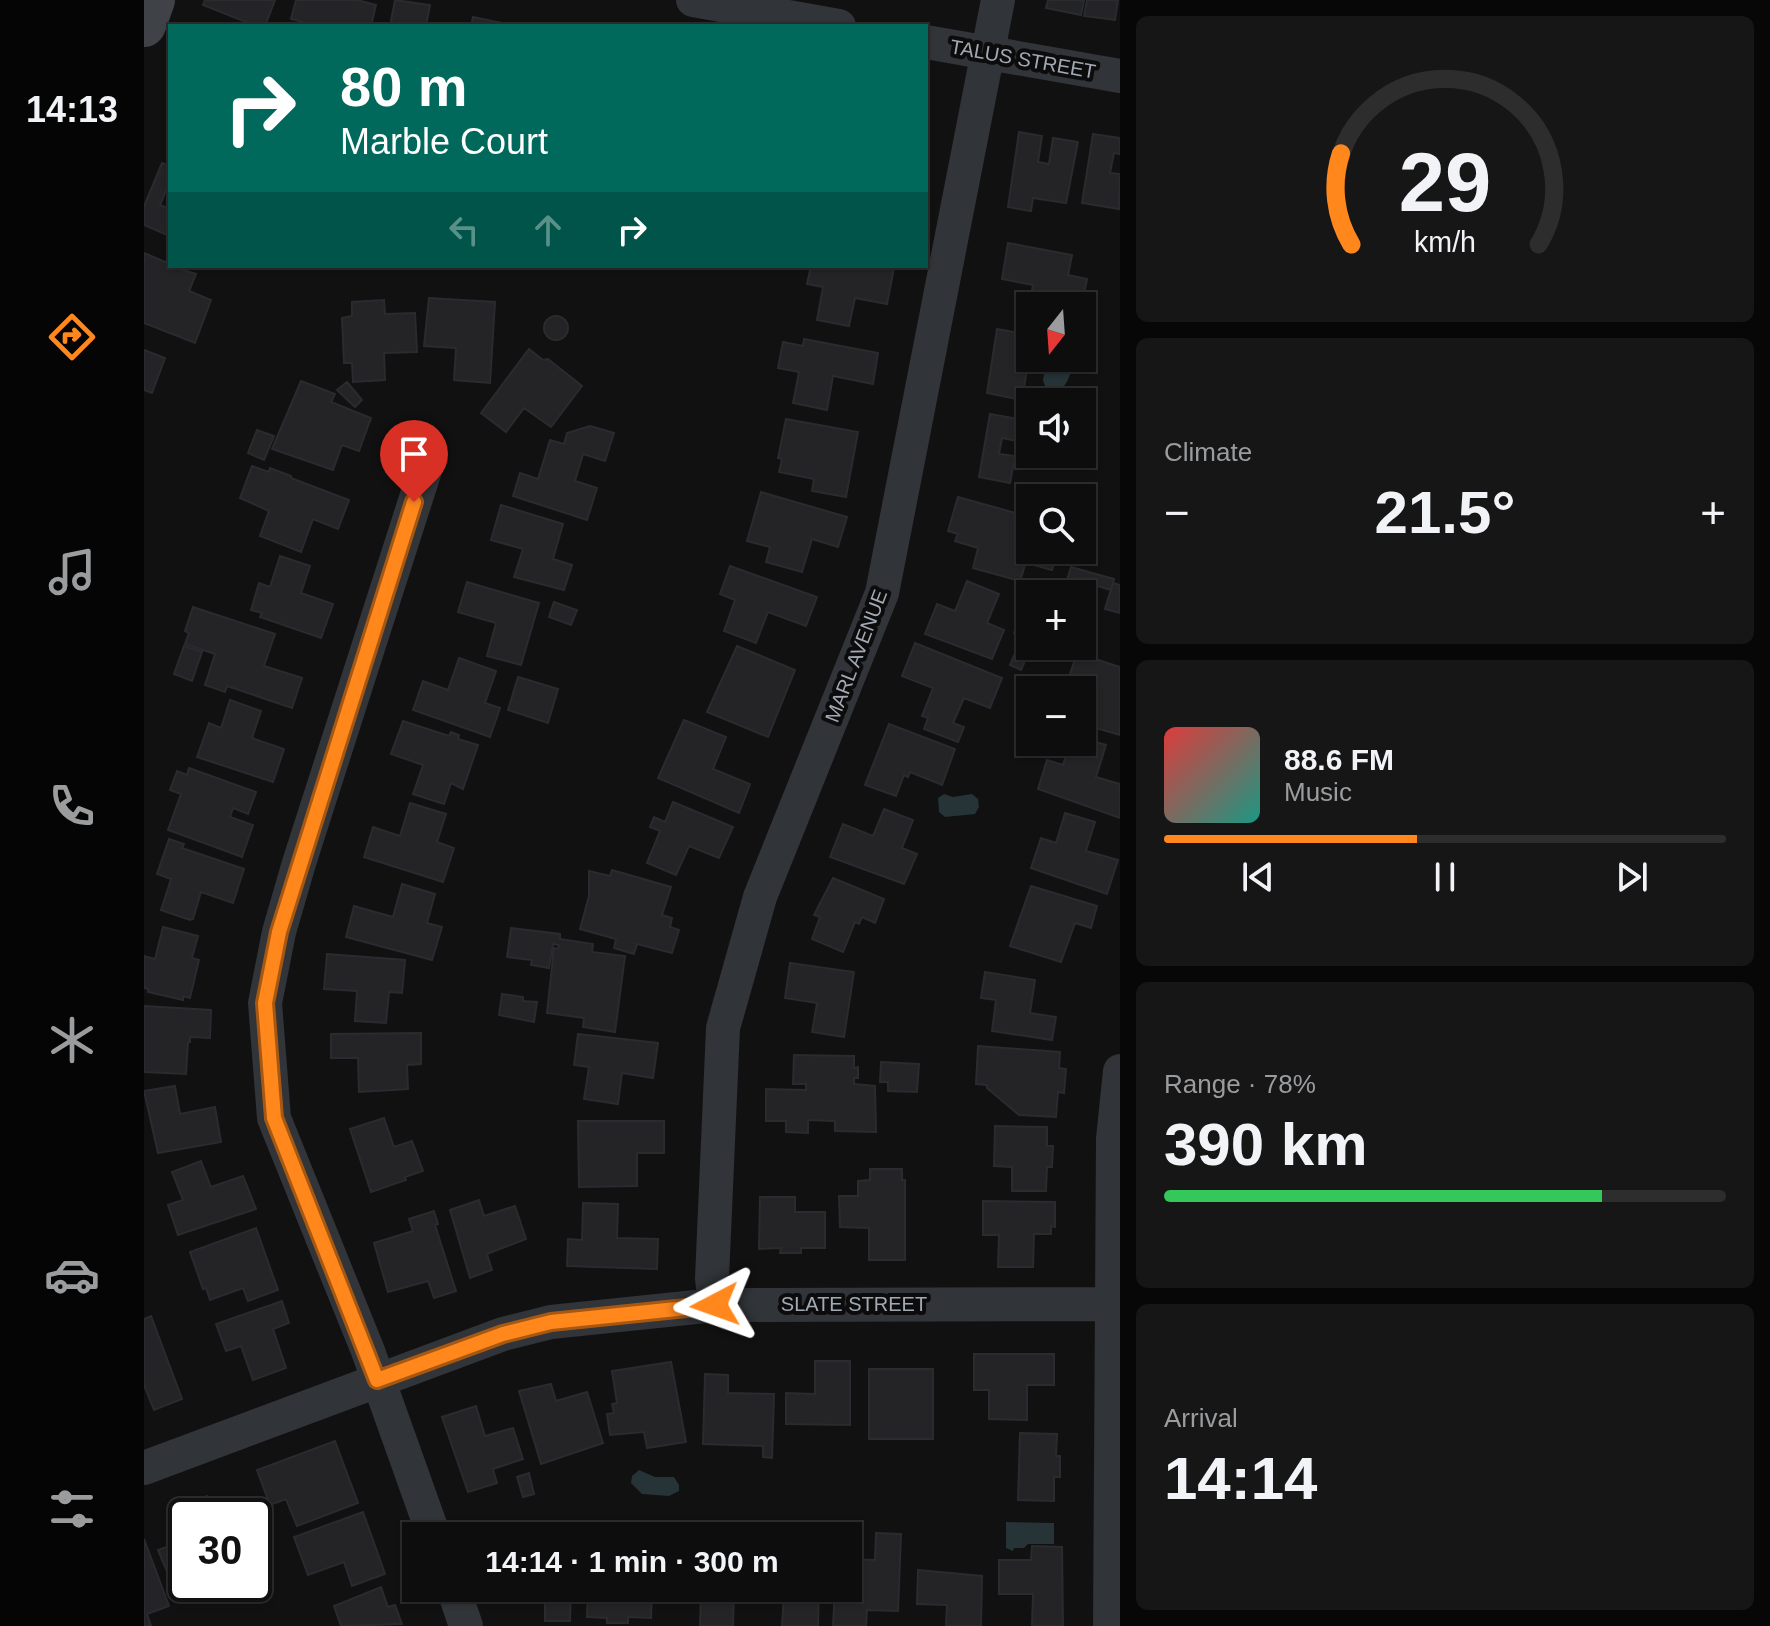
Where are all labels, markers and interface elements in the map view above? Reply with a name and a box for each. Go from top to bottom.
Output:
street label: TALUS STREET [948,35,1098,83]
text: 80 m [340,55,468,118]
icon: right [208,56,312,160]
text: 14:13 [26,89,118,130]
text: Marble Court [340,121,548,162]
text: 29 [1399,136,1491,229]
icon: left [442,208,486,252]
icon: ahead [526,208,570,252]
icon: right [610,208,654,252]
text: km/h [1414,226,1476,258]
north arrow [1016,292,1096,372]
map controls [1016,292,1096,756]
icon: directions [44,309,100,365]
button: sound [1016,388,1096,468]
pin [380,420,448,502]
icon: arrive [392,432,436,476]
text: Climate [1164,437,1252,467]
text: 21.5° [1375,479,1515,546]
button: search [1016,484,1096,564]
text: − [1164,488,1190,537]
text: + [1700,488,1726,537]
icon: music [44,544,100,600]
button: + [1016,580,1096,660]
street label: MARL AVENUE [821,587,891,725]
button: − [1016,676,1096,756]
text: 88.6 FM [1284,743,1394,776]
text: Music [1284,777,1352,807]
icon: phone [44,778,100,834]
icon: previous [1236,855,1280,899]
icon: pause [1423,855,1467,899]
icon: next [1610,855,1654,899]
icon: climate [44,1012,100,1068]
text: Range · 78% [1164,1069,1316,1099]
text: 390 km [1164,1111,1368,1178]
icon: car [44,1247,100,1303]
position arrow [673,1263,757,1347]
street label: SLATE STREET [781,1293,927,1315]
text: Arrival [1164,1403,1238,1433]
text: 14:14 [1164,1445,1317,1512]
icon: filters [44,1481,100,1537]
speed limit sign: 30 [168,1498,272,1602]
text: 14:14 · 1 min · 300 m [485,1545,779,1578]

